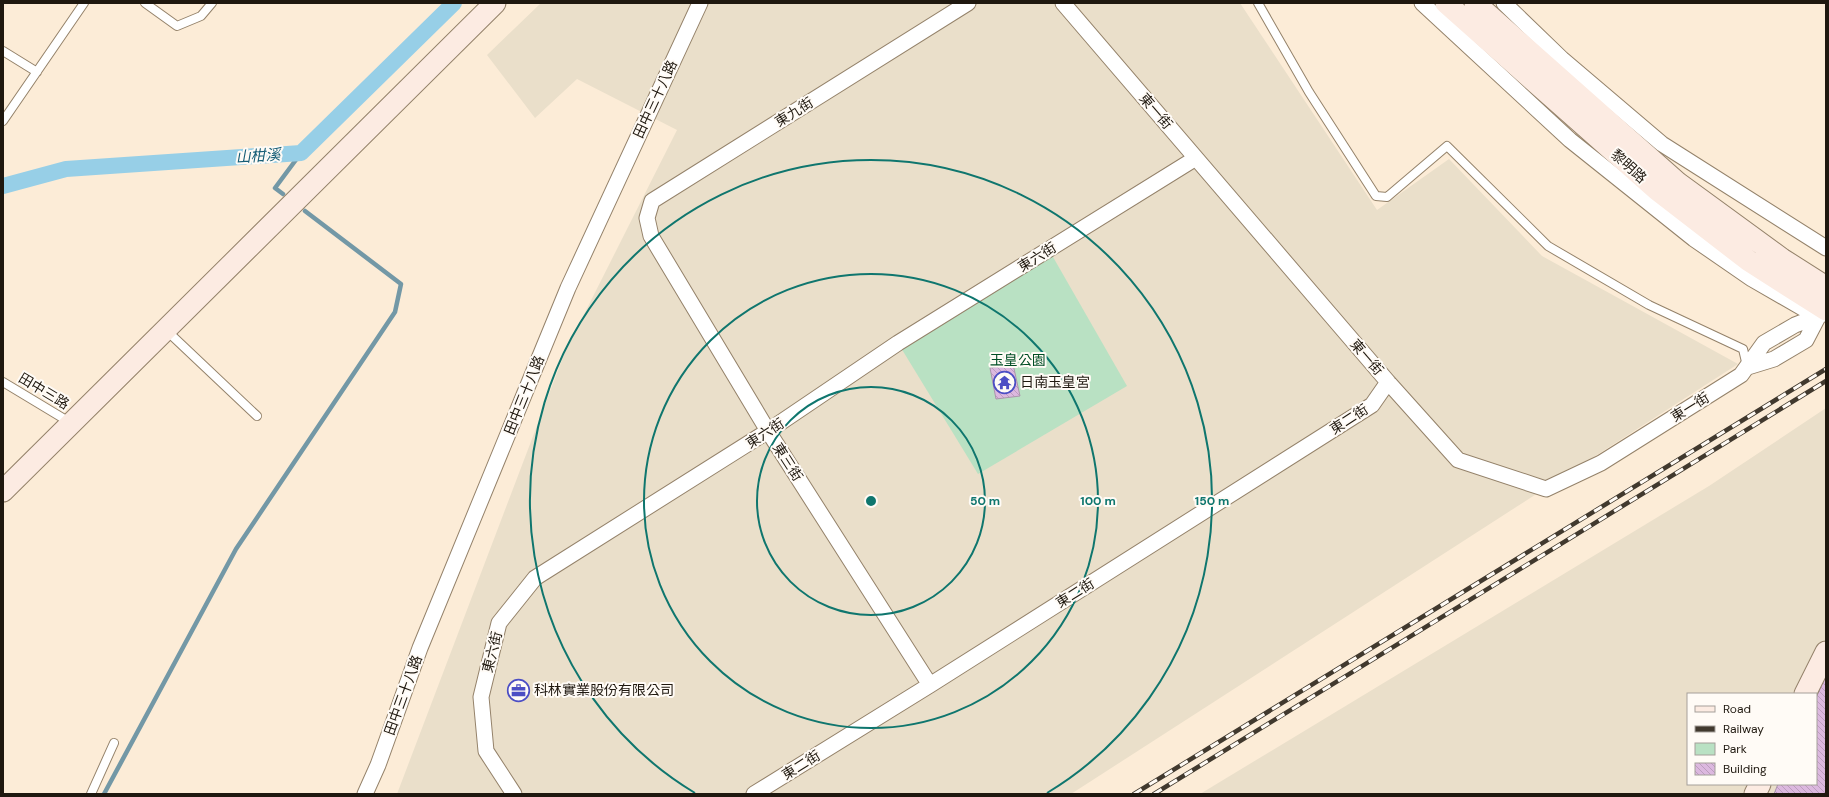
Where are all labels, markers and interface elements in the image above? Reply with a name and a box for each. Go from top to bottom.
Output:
street label: 田中三十八路 [629,57,681,141]
street label: 東一街 [1135,89,1177,133]
street label: 東九街 [771,93,817,131]
water label: 山柑溪 [235,144,283,168]
street label: 黎明路 [1607,145,1651,187]
street label: 東六街 [1014,238,1060,276]
street label: 東一街 [1346,335,1388,379]
park label: 玉皇公園 [990,351,1046,369]
street label: 田中三十八路 [500,353,548,437]
street label: 田中三路 [15,369,73,413]
temple icon: 日南玉皇宮 [992,369,1018,395]
place label: 日南玉皇宮 [1020,373,1090,391]
street label: 東一街 [1667,388,1713,426]
street label: 東二街 [1326,400,1372,438]
street label: 東六街 [742,414,788,452]
street label: 東三街 [769,439,807,485]
text: 50 m [970,493,1000,509]
text: 100 m [1080,493,1116,509]
text: 150 m [1195,493,1229,509]
centre of rings [864,494,878,508]
street label: 東二街 [1052,574,1098,612]
street label: 東六街 [478,629,506,675]
street label: 田中三十八路 [380,652,426,738]
office icon: 科林實業股份有限公司 [506,677,532,703]
place label: 科林實業股份有限公司 [534,681,674,699]
legend [1687,693,1817,785]
text: Road [1723,701,1751,717]
text: Railway [1723,721,1764,737]
text: Park [1723,741,1747,757]
street label: 東二街 [778,746,824,784]
text: Building [1723,761,1767,777]

